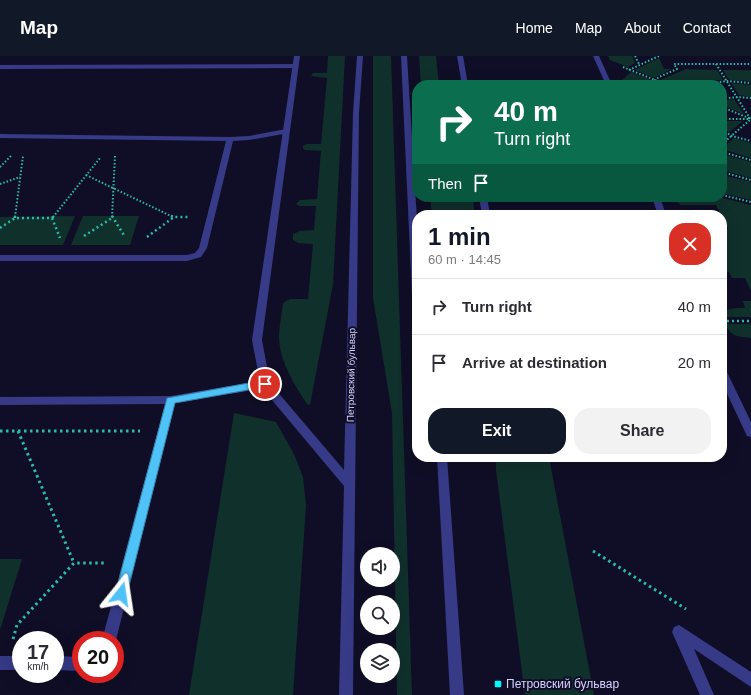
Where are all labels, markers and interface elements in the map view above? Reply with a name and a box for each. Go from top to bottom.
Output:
text: Map [20,17,58,38]
text: Home [516,20,553,36]
text: Map [575,20,602,36]
text: About [624,20,661,36]
text: Contact [683,20,731,36]
icon: right [428,96,480,148]
text: 40 m [494,96,558,127]
text: Turn right [494,129,570,149]
icon: arrive [470,172,492,194]
text: Then [428,175,462,192]
text: 1 min [428,223,491,250]
button: close [669,223,711,265]
text: 60 m · 14:45 [428,252,501,267]
icon: right [428,296,450,318]
text: Turn right [462,298,532,315]
text: 40 m [678,298,711,315]
street label: Петровский бульвар [345,327,357,422]
icon: arrive [428,352,450,374]
text: Arrive at destination [462,354,607,371]
text: 20 m [678,354,711,371]
pin [248,367,282,401]
icon: arrive [254,373,276,395]
button: Exit [428,408,566,454]
button: Share [574,408,711,454]
map controls [360,547,400,683]
button: sound [360,547,400,587]
position arrow [100,573,142,615]
button: search [360,595,400,635]
speed limit sign: 20 [72,631,124,683]
text: 17 [27,641,49,663]
button: layers [360,643,400,683]
text: km/h [27,661,49,672]
place label: Петровский бульвар [506,677,619,691]
marker: Петровский бульвар [493,679,503,689]

